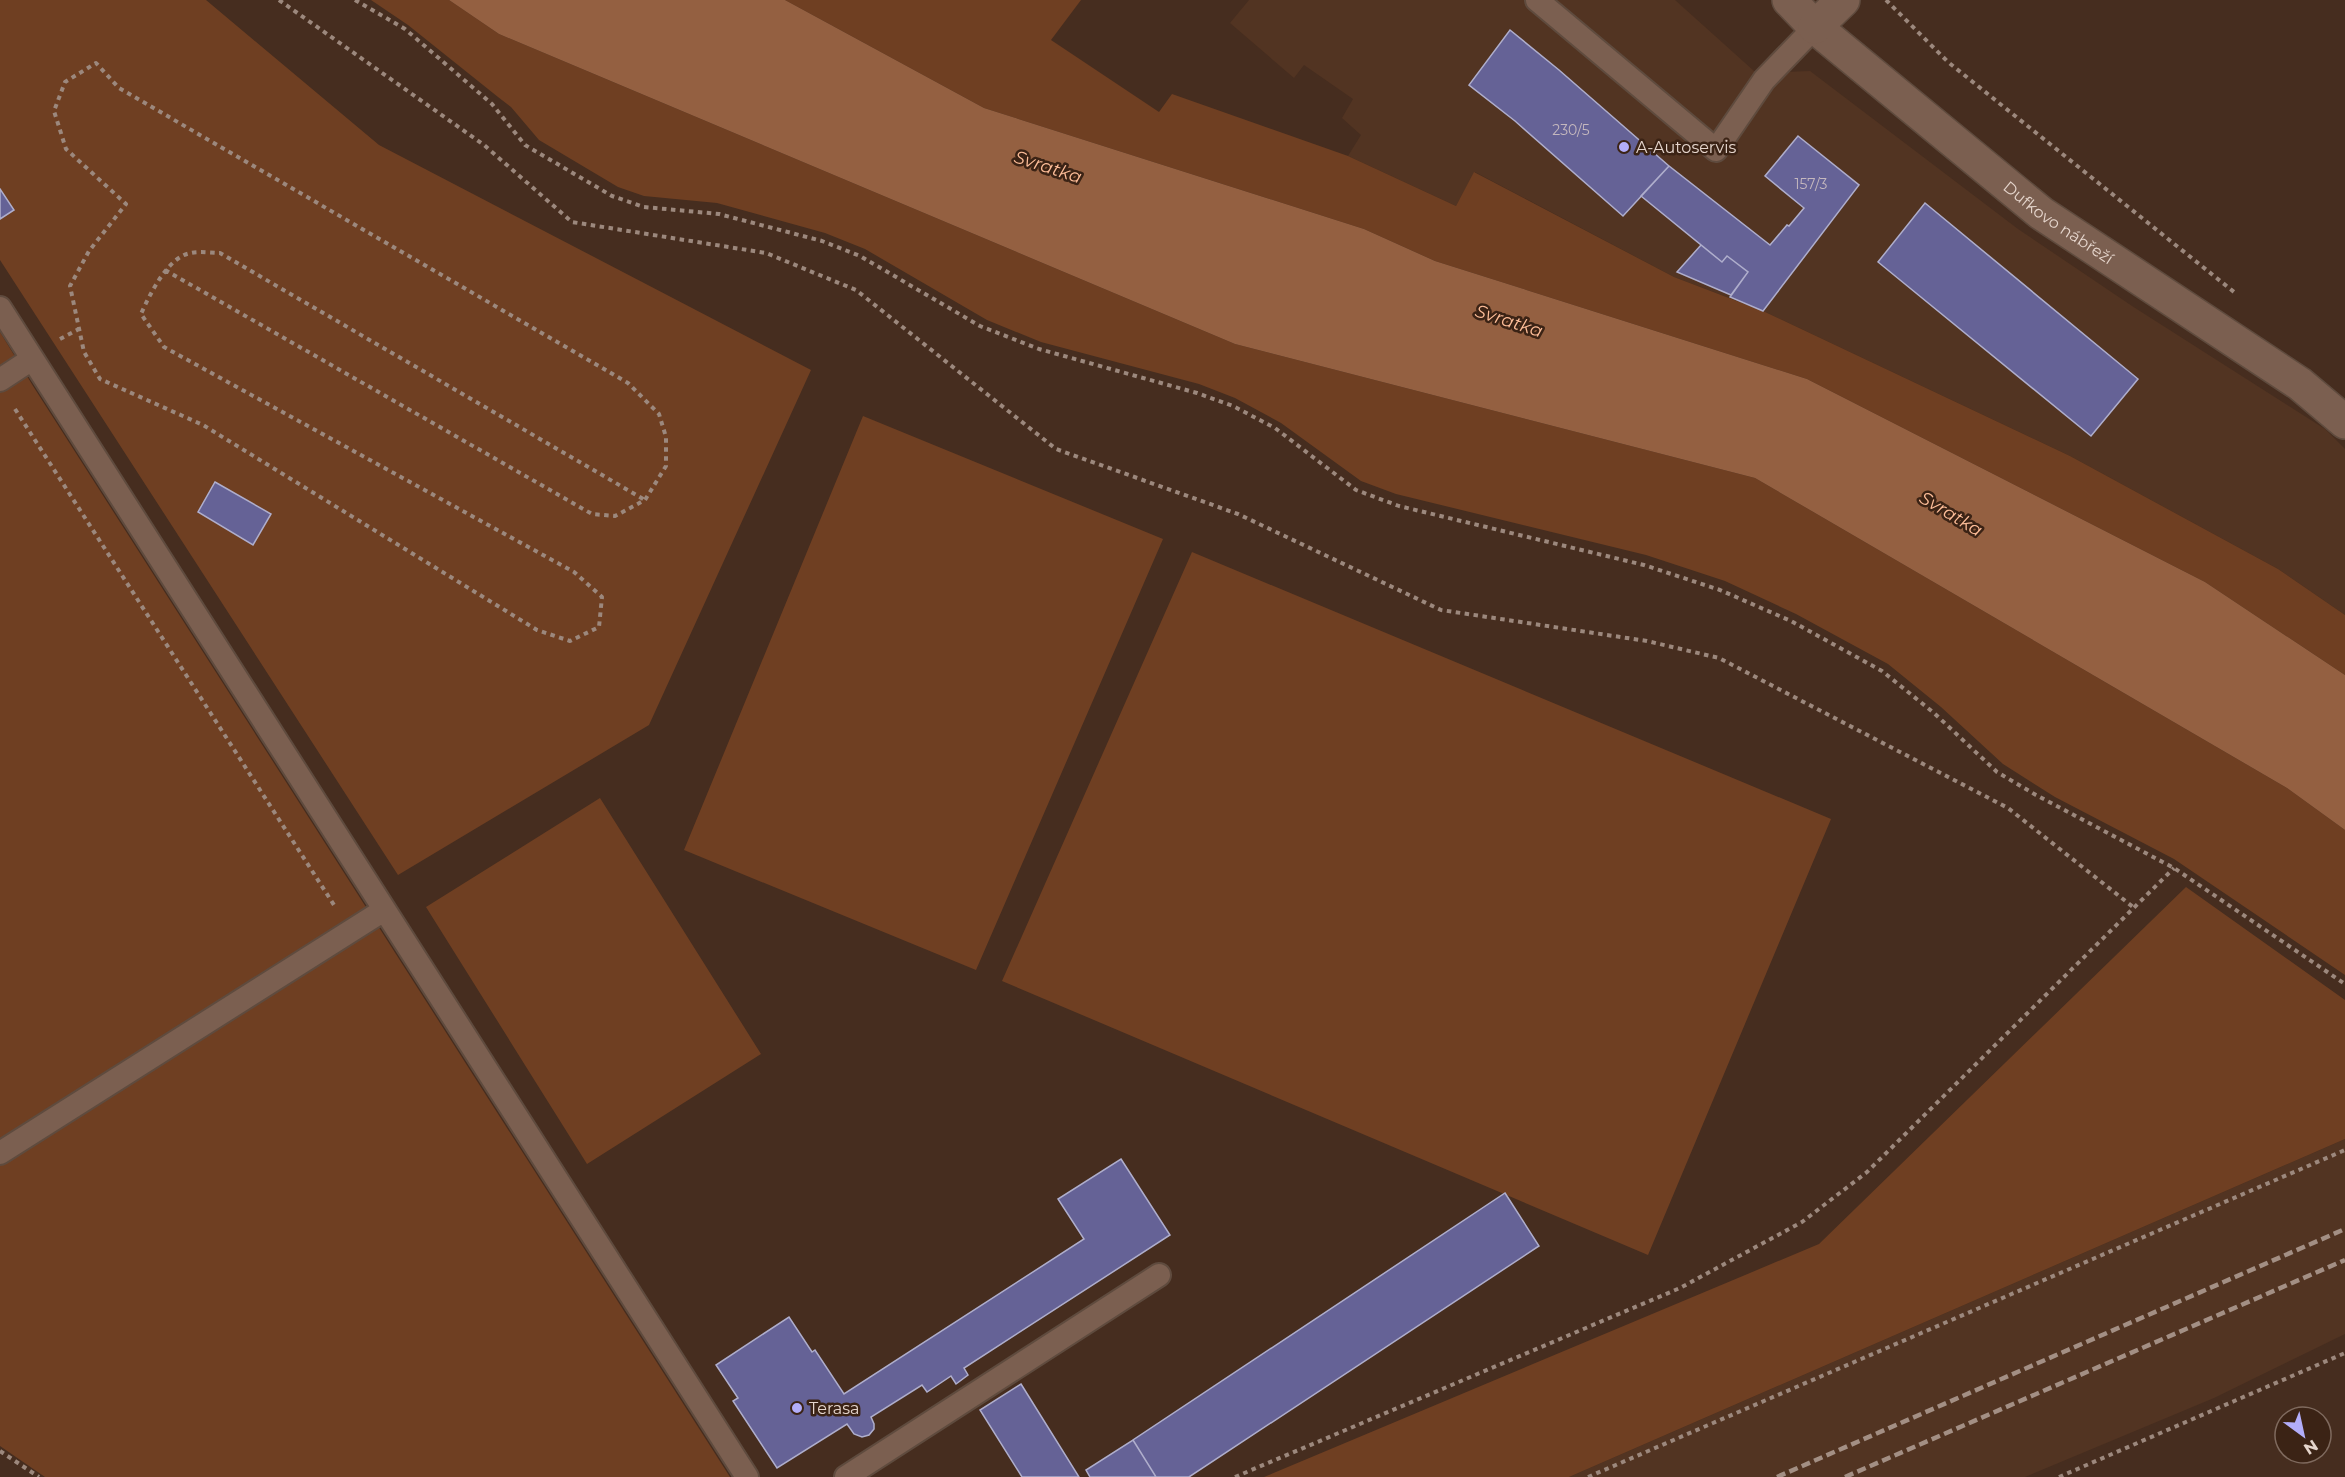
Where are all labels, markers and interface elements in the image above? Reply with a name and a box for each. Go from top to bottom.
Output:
house number: 230/5 [1552,121,1590,139]
place label: A-Autoservis [1636,138,1736,157]
marker: A-Autoservis [1617,140,1631,154]
water label: Svratka [1011,146,1085,188]
house number: 157/3 [1794,175,1828,193]
street label: Dufkovo nábřeží [2000,177,2118,269]
water label: Svratka [1472,300,1546,342]
water label: Svratka [1915,487,1987,541]
place label: Terasa [809,1399,859,1418]
marker: Terasa [790,1401,804,1415]
north arrow [2273,1405,2333,1465]
text: N [2300,1436,2321,1459]

